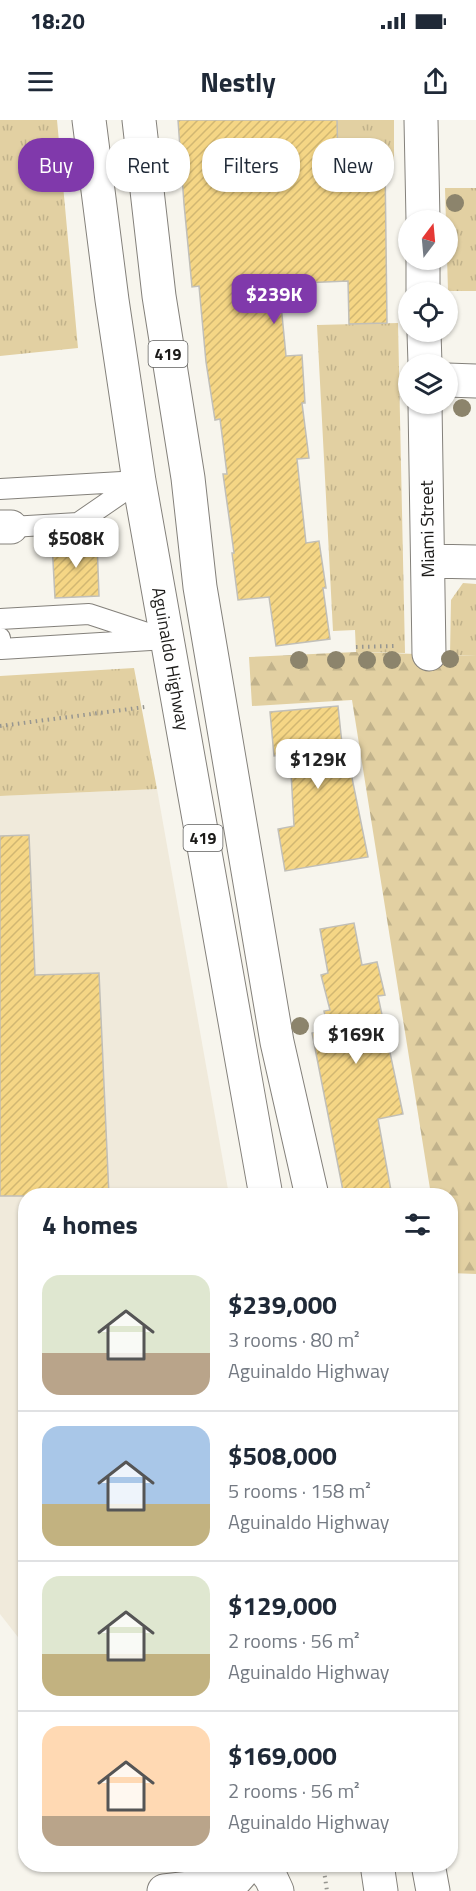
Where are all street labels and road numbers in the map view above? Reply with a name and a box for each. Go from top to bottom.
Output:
road number: 419 [148,341,188,367]
street label: Miami Street [413,479,441,578]
street label: Aguinaldo Highway [145,585,197,733]
road number: 419 [184,825,222,851]

